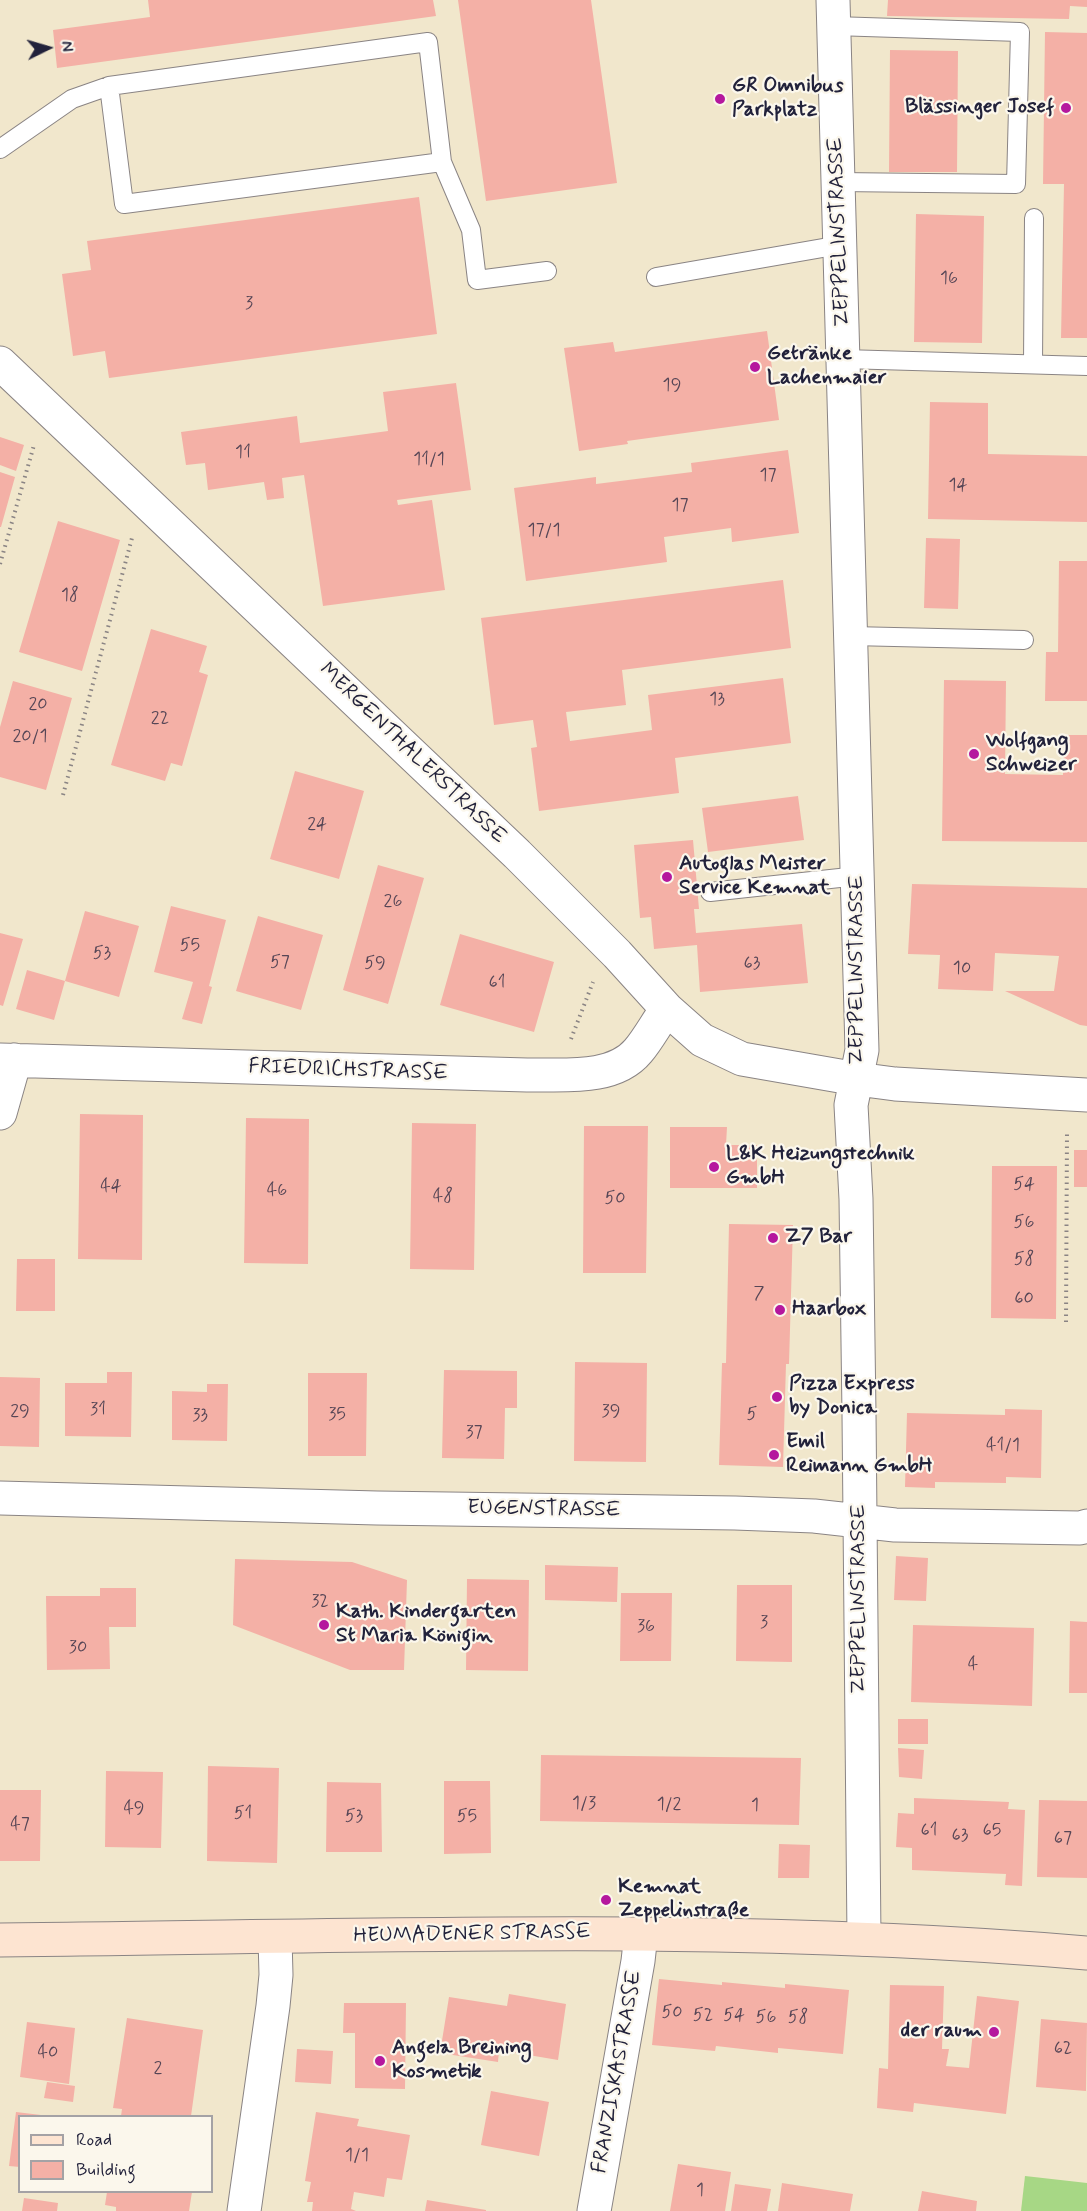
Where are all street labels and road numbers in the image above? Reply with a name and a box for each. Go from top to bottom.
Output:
street label: ZEPPELINSTRASSE [824,137,856,327]
street label: MERGENTHALERSTRASSE [313,658,511,850]
street label: ZEPPELINSTRASSE [845,875,871,1065]
street label: FRIEDRICHSTRASSE [248,1055,448,1087]
street label: EUGENSTRASSE [467,1496,621,1524]
street label: ZEPPELINSTRASSE [847,1504,873,1694]
street label: HEUMADENER STRASSE [353,1920,591,1950]
street label: FRANZISKASTRASSE [588,1969,648,2175]

